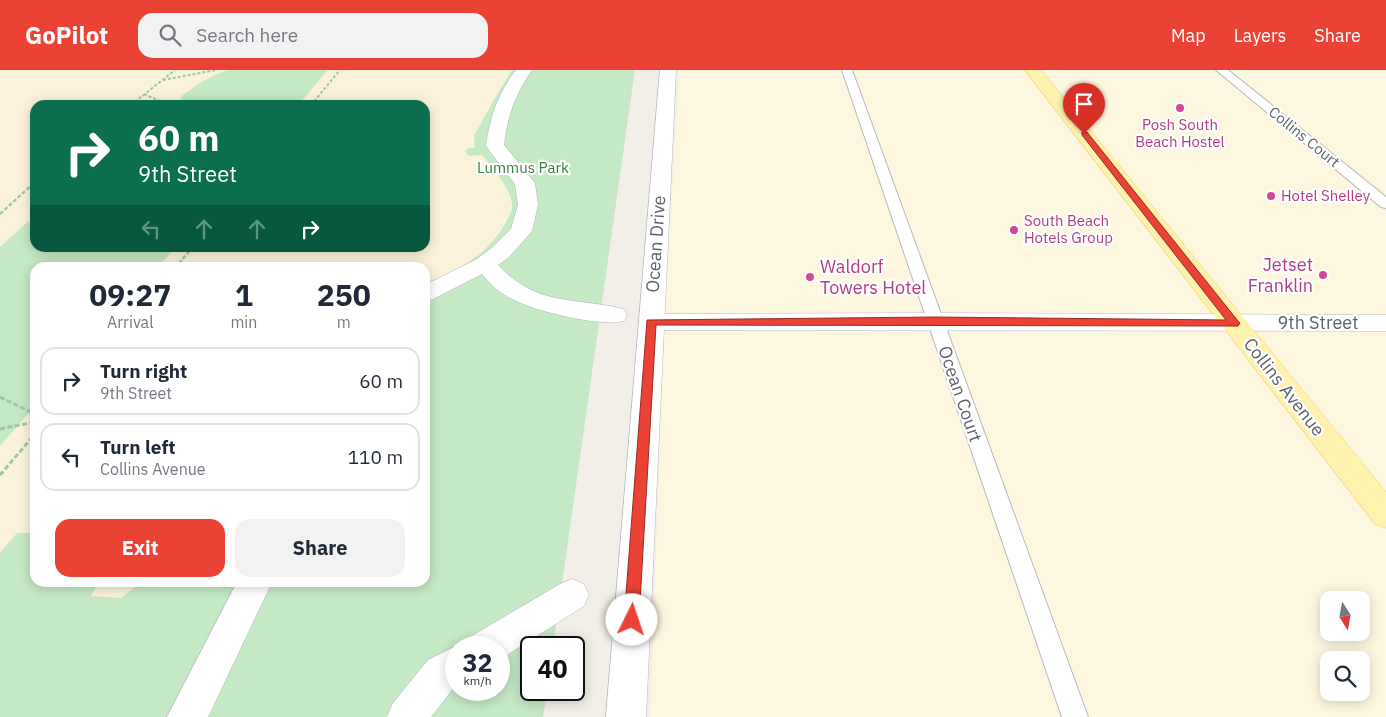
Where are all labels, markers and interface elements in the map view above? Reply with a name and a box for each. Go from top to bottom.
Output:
search box [138,13,488,58]
text: GoPilot [25,19,108,51]
icon: search [156,21,184,49]
text: Search here [196,23,298,47]
text: Map [1171,24,1206,47]
text: Layers [1234,24,1286,47]
text: Share [1314,24,1361,47]
pin [1063,83,1105,134]
icon: arrive [1070,90,1098,118]
marker: Posh South Beach Hostel [1174,102,1186,114]
street label: Collins Court [1265,102,1344,171]
text: 60 m [138,115,220,161]
place label: Posh South Beach Hostel [1135,115,1225,151]
icon: right [55,120,120,185]
park label: Lummus Park [477,158,569,177]
text: 9th Street [138,159,237,188]
place label: Hotel Shelley [1281,186,1371,205]
marker: Hotel Shelley [1265,190,1277,202]
street label: Ocean Drive [641,194,670,293]
place label: South Beach Hotels Group [1024,211,1113,247]
icon: left [137,215,165,243]
icon: ahead [190,215,218,243]
icon: ahead [243,215,271,243]
icon: right [296,215,324,243]
marker: South Beach Hotels Group [1008,224,1020,236]
place label: Jetset Franklin [1248,253,1313,297]
place label: Waldorf Towers Hotel [820,255,926,299]
marker: Jetset Franklin [1317,269,1329,281]
marker: Waldorf Towers Hotel [804,271,816,283]
text: 09:27 [89,275,171,314]
text: 1 [235,275,253,314]
text: 250 [317,275,371,314]
street label: 9th Street [1278,311,1358,334]
text: Arrival [107,312,154,332]
text: min [230,312,257,332]
text: m [337,312,351,332]
street label: Collins Avenue [1239,333,1330,441]
street label: Ocean Court [933,343,988,445]
text: Turn right [100,359,187,383]
icon: right [57,367,85,395]
text: 60 m [359,369,403,393]
text: 9th Street [100,383,172,403]
text: Turn left [100,435,176,459]
icon: left [57,443,85,471]
text: 110 m [348,445,403,469]
text: Collins Avenue [100,459,206,479]
button: Exit [55,519,225,577]
button: Share [235,519,405,577]
north arrow [1320,591,1370,641]
map controls [1320,591,1370,701]
position arrow [605,593,657,645]
speed limit sign: 40 [520,636,585,701]
text: 32 [462,646,493,679]
button: search [1320,651,1370,701]
text: km/h [463,673,492,688]

